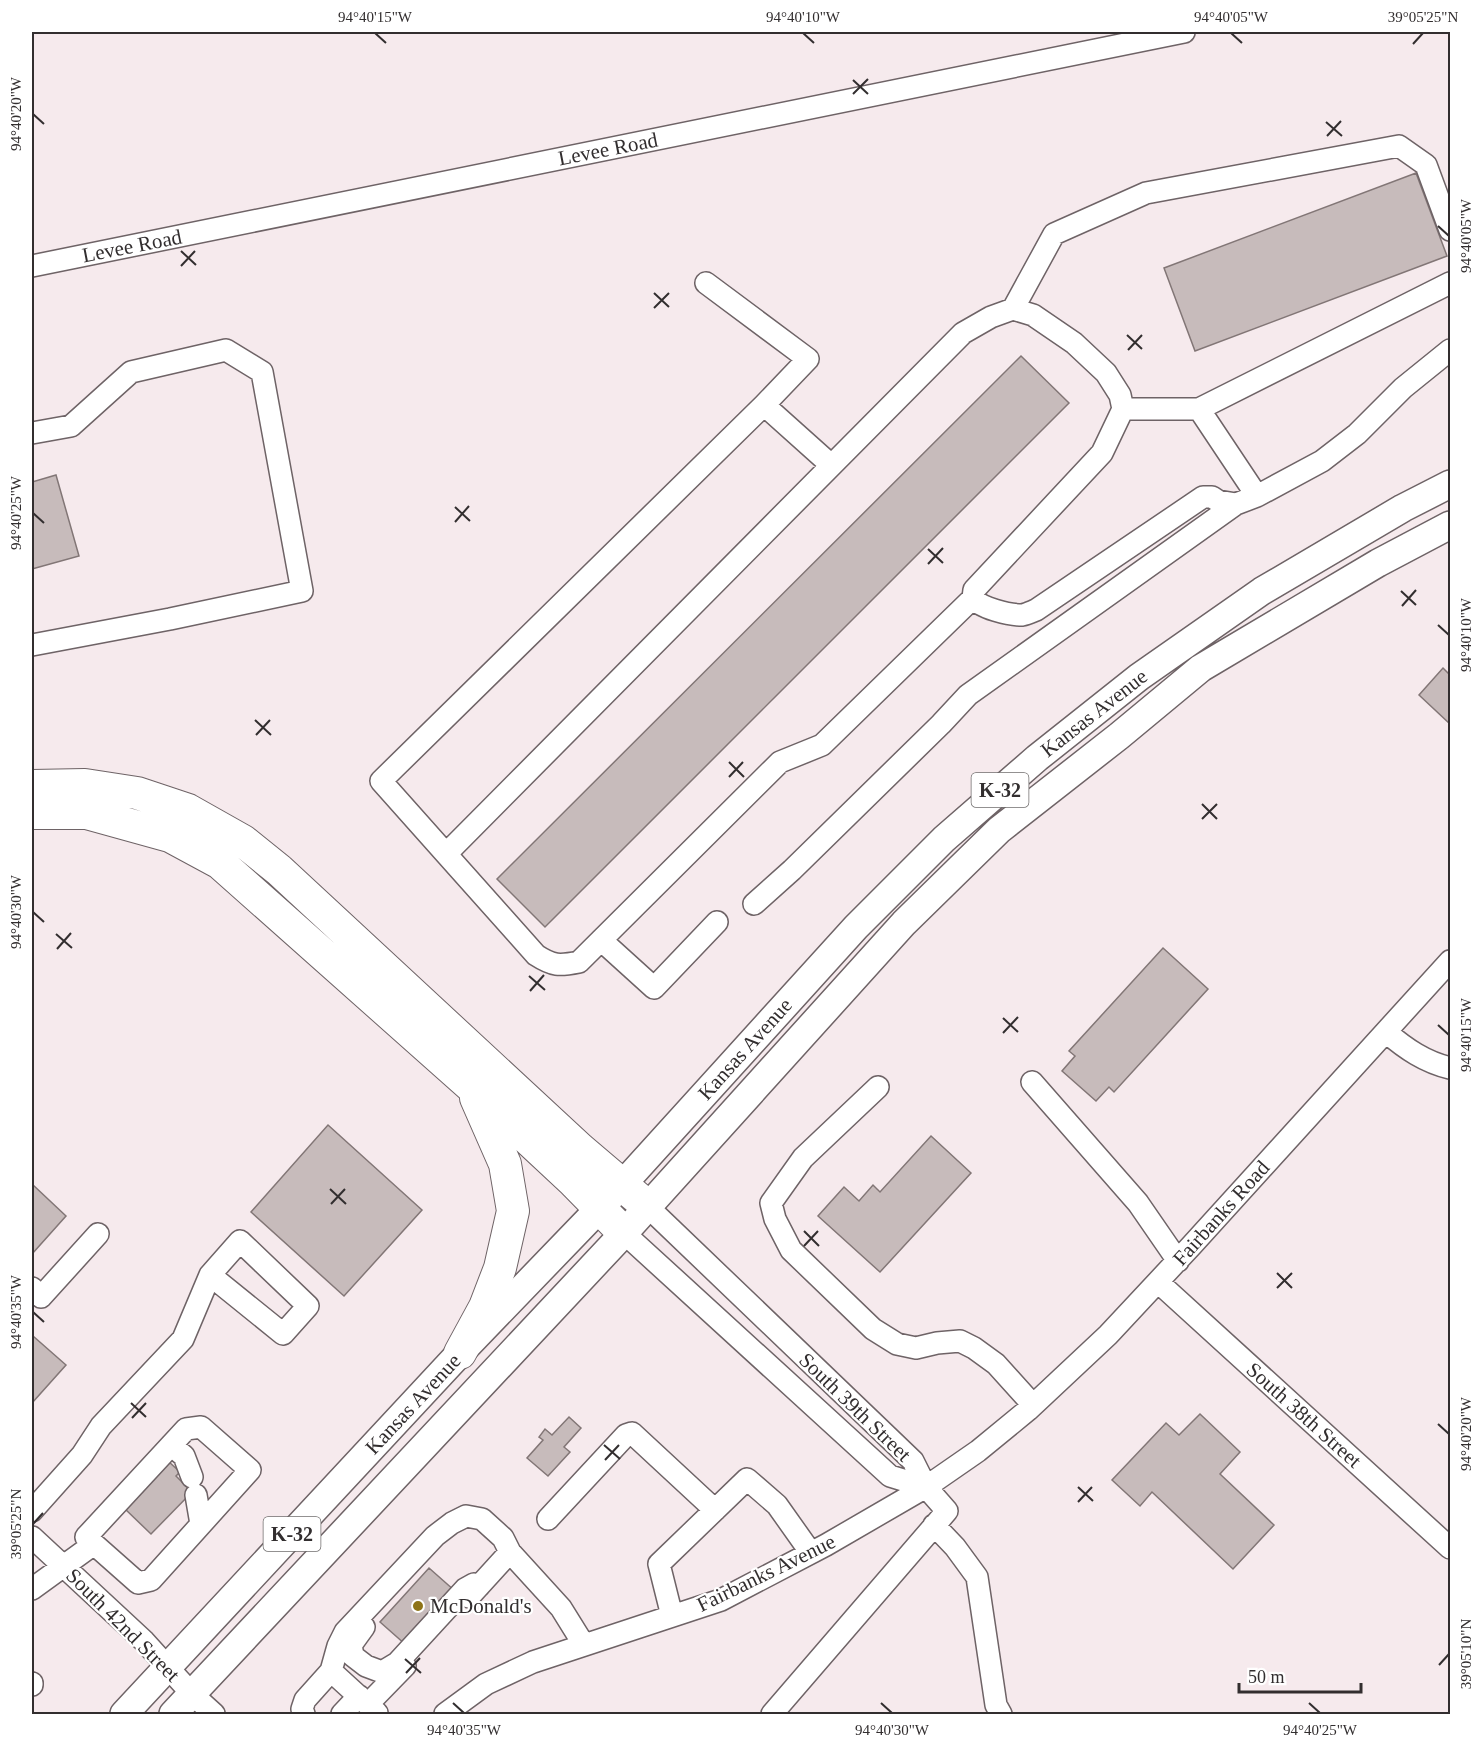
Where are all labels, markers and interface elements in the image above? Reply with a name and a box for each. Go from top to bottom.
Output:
text: 94°40'15"W [338,9,413,25]
text: 94°40'10"W [766,9,841,25]
text: 94°40'05"W [1194,9,1269,25]
text: 39°05'25"N [1388,9,1458,25]
text: 94°40'20"W [8,76,24,151]
street label: Levee Road [556,128,660,170]
text: 94°40'05"W [1458,198,1474,273]
street label: Levee Road [80,225,184,267]
text: 94°40'25"W [8,475,24,550]
text: 94°40'10"W [1458,597,1474,672]
street label: Kansas Avenue [1036,664,1152,762]
road number: K-32 [972,773,1028,807]
text: 94°40'30"W [8,874,24,949]
street label: Kansas Avenue [693,993,797,1105]
text: 94°40'15"W [1458,997,1474,1072]
street label: Fairbanks Road [1168,1155,1275,1270]
text: 94°40'35"W [8,1274,24,1349]
street label: South 39th Street [794,1348,916,1466]
street label: Kansas Avenue [360,1349,466,1459]
street label: South 38th Street [1242,1357,1366,1473]
text: 94°40'20"W [1458,1396,1474,1471]
text: 39°05'25"N [8,1489,24,1559]
road number: K-32 [264,1517,320,1551]
street label: Fairbanks Avenue [693,1529,839,1617]
street label: South 42nd Street [61,1563,185,1687]
place label: McDonald's [430,1594,532,1618]
marker: McDonald's [411,1599,425,1613]
text: 39°05'10"N [1458,1619,1474,1689]
scale bar [1239,1656,1360,1694]
text: 50 m [1248,1667,1285,1687]
text: 94°40'35"W [427,1722,502,1738]
text: 94°40'30"W [855,1722,930,1738]
text: 94°40'25"W [1283,1722,1358,1738]

